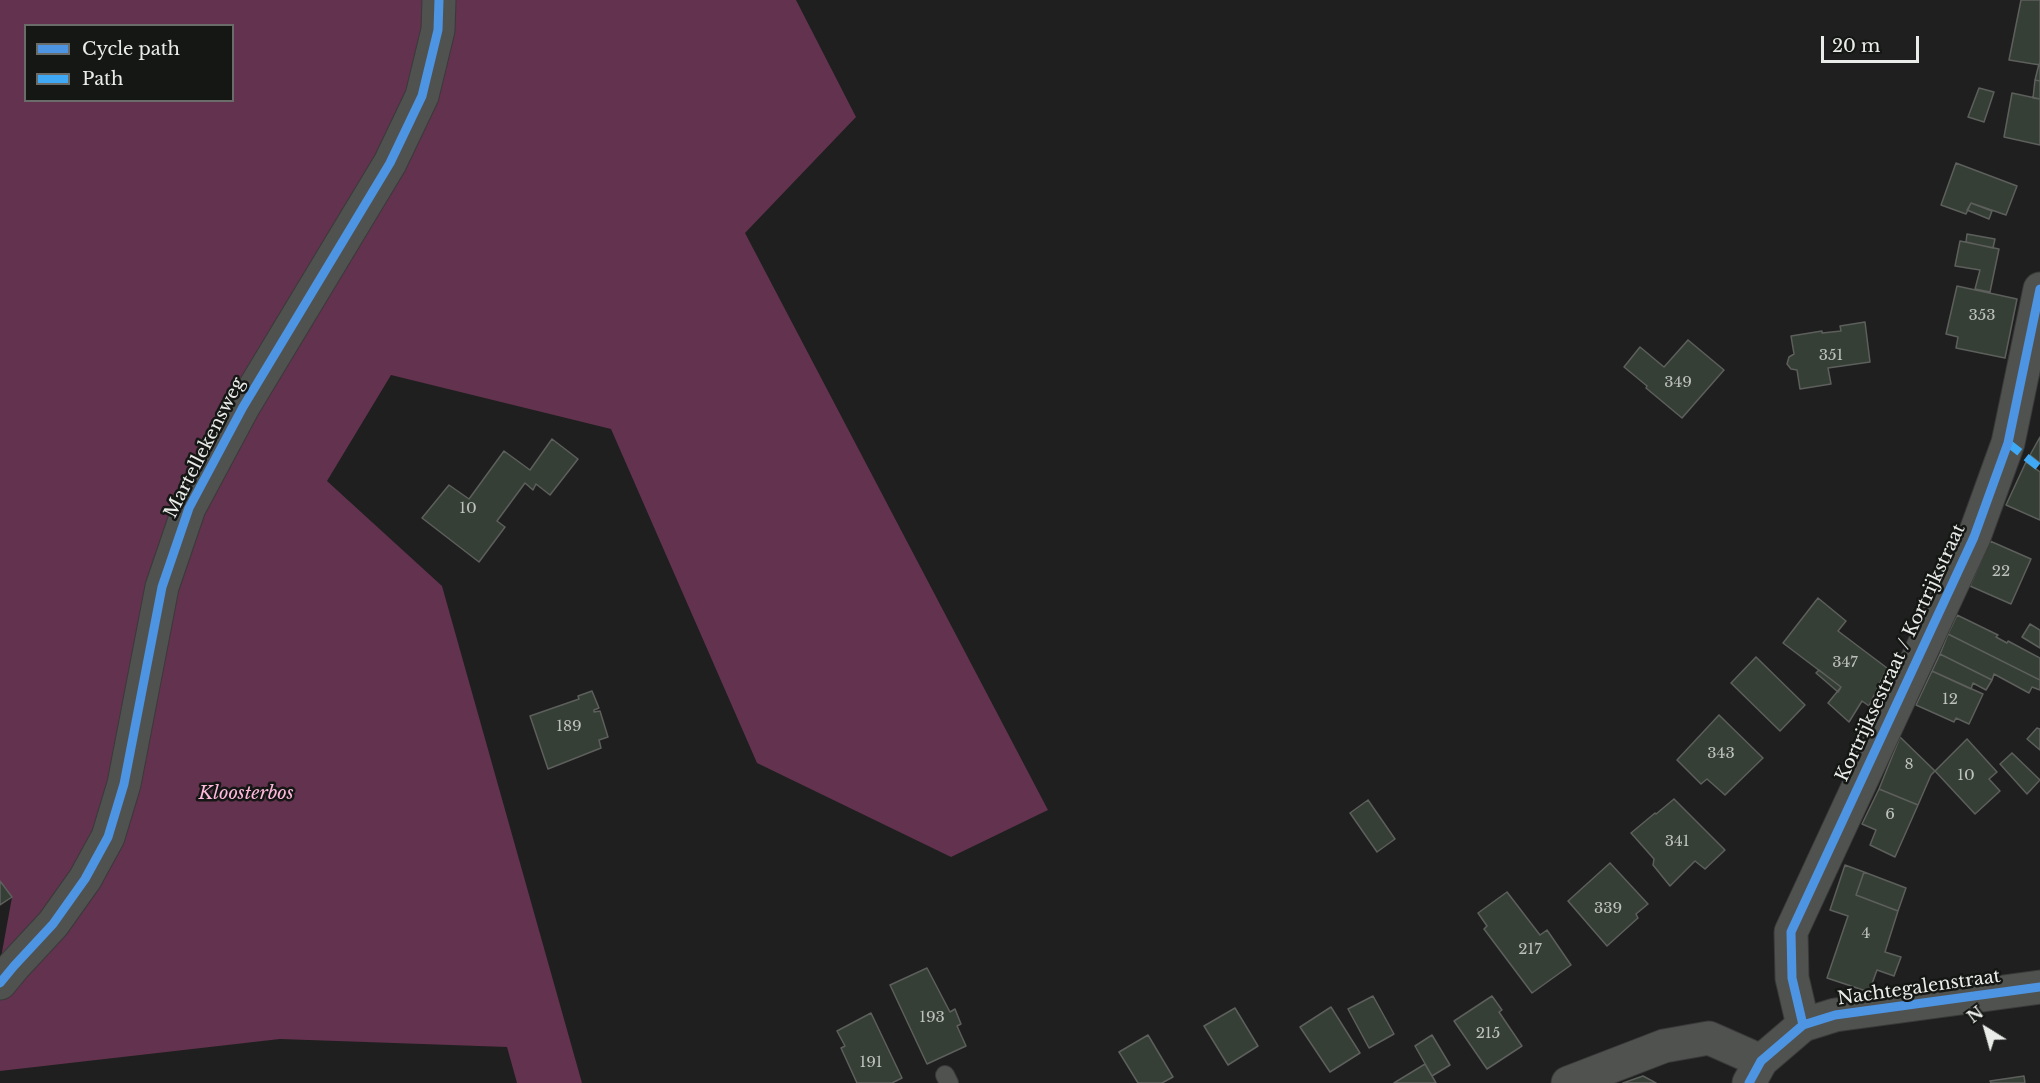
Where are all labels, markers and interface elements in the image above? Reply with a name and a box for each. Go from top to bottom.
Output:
legend [24,24,234,102]
scale bar [1824,24,1922,62]
text: 20 m [1832,35,1880,57]
text: Cycle path [82,38,180,60]
text: Path [82,68,123,90]
house number: 353 [1969,307,1995,325]
house number: 351 [1819,347,1843,365]
street label: Martellekensweg [160,374,250,522]
house number: 349 [1664,374,1692,392]
house number: 10 [459,500,477,518]
street label: Kortrijksestraat / Kortrijkstraat [1832,521,1970,785]
house number: 22 [1992,563,2010,581]
house number: 347 [1832,654,1858,672]
house number: 12 [1942,691,1958,709]
house number: 189 [556,718,582,736]
house number: 343 [1707,745,1735,763]
house number: 8 [1904,756,1914,774]
house number: 10 [1957,767,1975,785]
park label: Kloosterbos [198,783,294,805]
house number: 6 [1885,806,1895,824]
house number: 341 [1665,833,1689,851]
house number: 339 [1594,900,1622,918]
house number: 4 [1862,925,1870,943]
house number: 217 [1518,941,1542,959]
street label: Nachtegalenstraat [1836,966,2002,1010]
north arrow [1956,999,2016,1059]
text: N [1963,1002,1987,1027]
house number: 193 [919,1009,945,1027]
house number: 215 [1476,1025,1500,1043]
house number: 191 [859,1054,883,1072]

